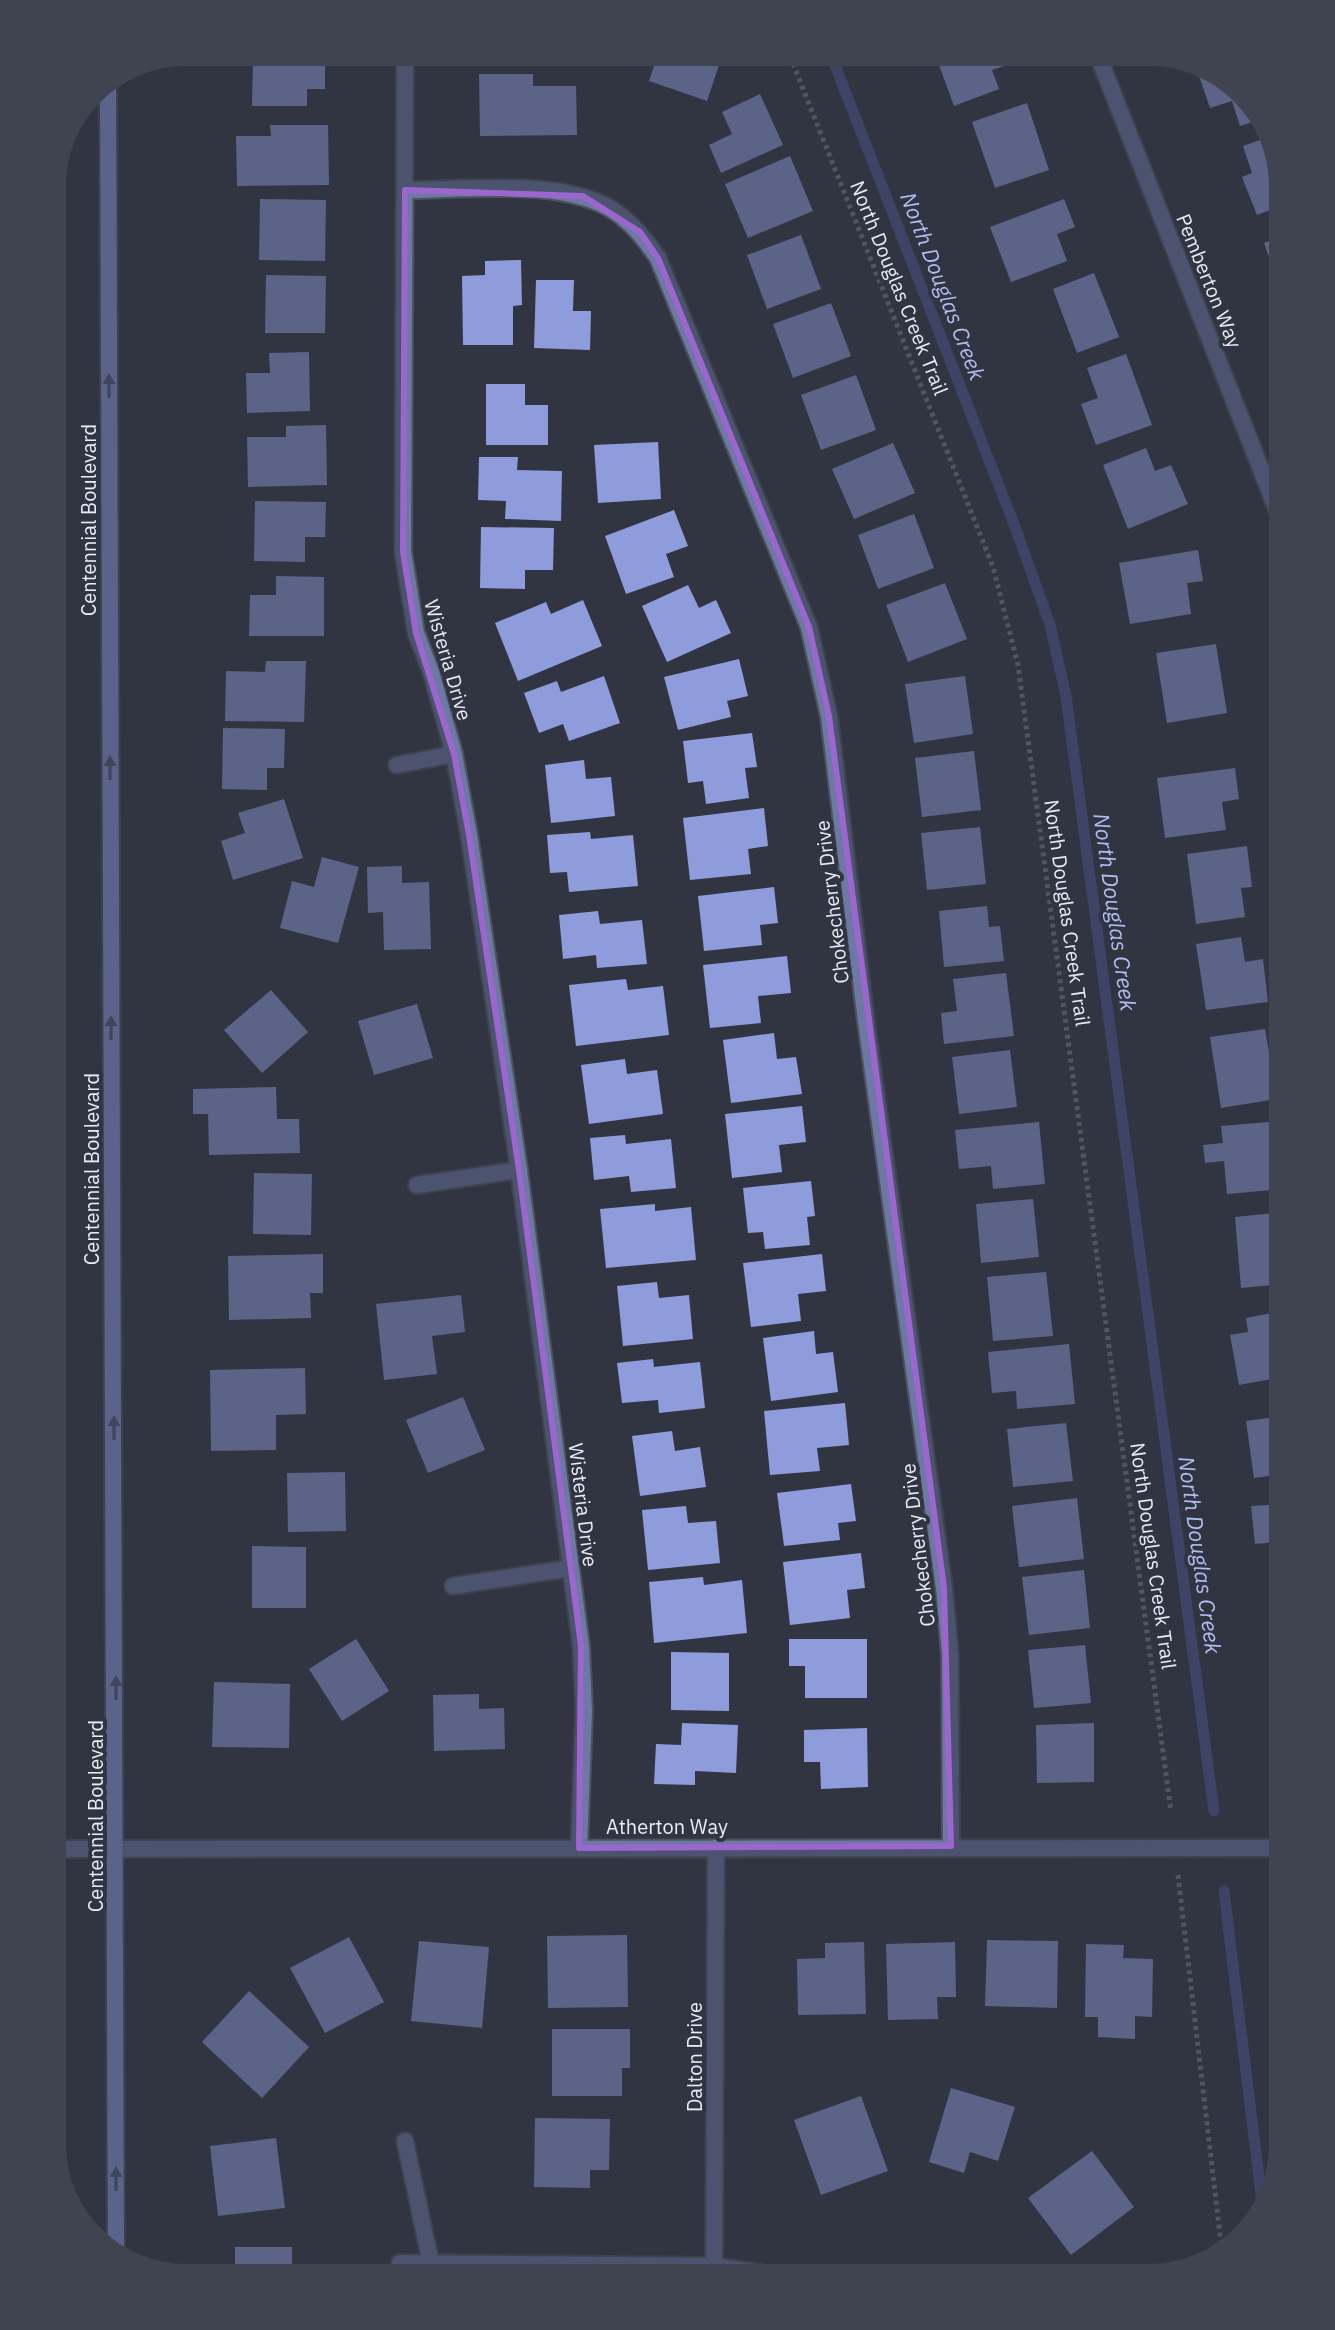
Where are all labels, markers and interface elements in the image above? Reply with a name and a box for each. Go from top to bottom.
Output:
street label: North Douglas Creek Trail [844,177,955,399]
water label: North Douglas Creek [894,188,993,385]
street label: Pemberton Way [1170,210,1249,352]
one-way arrow [103,373,115,398]
street label: Centennial Boulevard [75,424,102,616]
street label: Wisteria Drive [418,596,479,723]
one-way arrow [104,755,116,780]
street label: North Douglas Creek Trail [1038,798,1097,1028]
water label: North Douglas Creek [1087,811,1144,1013]
street label: Chokecherry Drive [808,819,855,985]
one-way arrow [105,1015,117,1040]
street label: Centennial Boulevard [78,1073,105,1265]
one-way arrow [108,1415,120,1440]
street label: North Douglas Creek Trail [1124,1441,1183,1671]
street label: Wisteria Drive [563,1442,604,1568]
water label: North Douglas Creek [1172,1454,1229,1656]
street label: Chokecherry Drive [894,1462,941,1628]
one-way arrow [110,1675,122,1700]
street label: Centennial Boulevard [82,1720,109,1912]
street label: Atherton Way [606,1813,728,1840]
street label: Dalton Drive [681,2002,708,2112]
one-way arrow [110,2166,122,2191]

